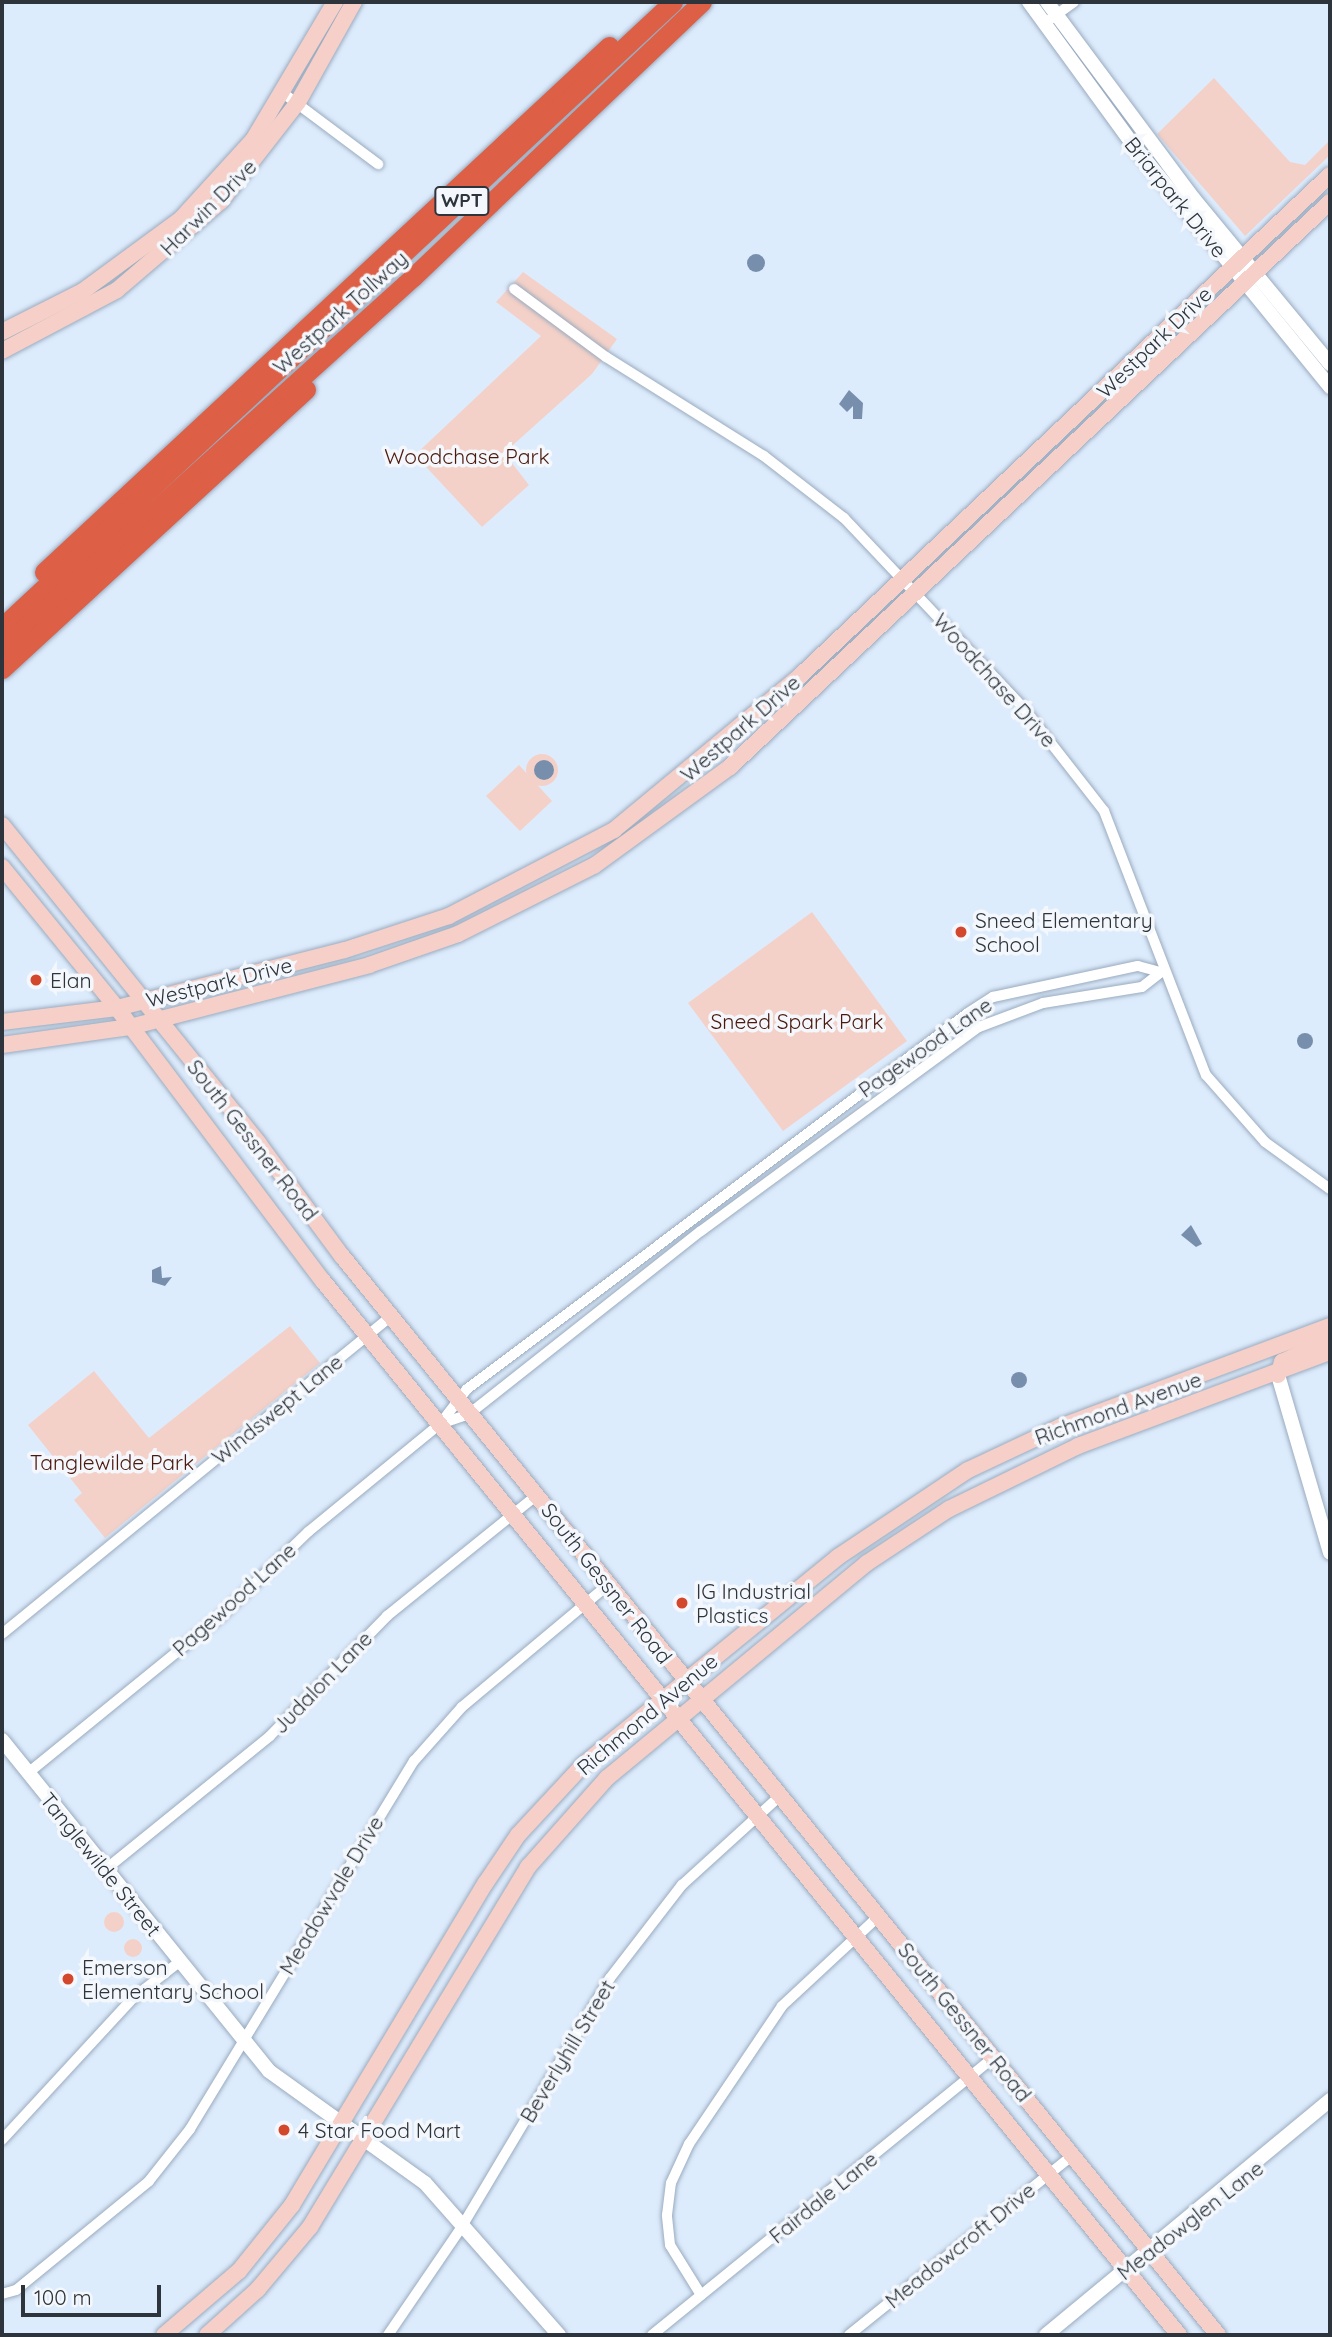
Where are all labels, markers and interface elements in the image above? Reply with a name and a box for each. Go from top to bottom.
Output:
street label: Briarpark Drive [1120,132,1232,262]
street label: Harwin Drive [155,154,261,260]
road number: WPT [434,186,490,216]
street label: Westpark Tollway [268,245,412,379]
street label: Westpark Drive [1091,281,1217,403]
park label: Woodchase Park [384,443,550,469]
street label: Woodchase Drive [928,608,1062,752]
street label: Westpark Drive [675,669,805,787]
place label: Sneed Elementary School [975,907,1153,957]
marker: Sneed Elementary School [953,924,969,940]
street label: Westpark Drive [143,952,295,1012]
place label: Elan [50,967,92,993]
marker: Elan [28,972,44,988]
street label: Pagewood Lane [853,992,997,1102]
park label: Sneed Spark Park [711,1008,883,1034]
street label: South Gessner Road [182,1055,324,1225]
street label: Windswept Lane [207,1349,347,1469]
street label: Richmond Avenue [1031,1366,1205,1450]
park label: Tanglewilde Park [30,1449,194,1475]
street label: South Gessner Road [536,1498,678,1668]
street label: Pagewood Lane [167,1537,301,1661]
place label: IG Industrial Plastics [696,1578,811,1628]
marker: IG Industrial Plastics [674,1595,690,1611]
street label: Judalon Lane [267,1626,377,1738]
street label: Richmond Avenue [572,1648,722,1780]
street label: Tanglewilde Street [35,1787,167,1941]
street label: Meadowvale Drive [274,1811,388,1979]
street label: South Gessner Road [893,1937,1037,2107]
place label: Emerson Elementary School [82,1954,264,2004]
marker: Emerson Elementary School [60,1971,76,1987]
street label: Beverlyhill Street [514,1975,620,2127]
place label: 4 Star Food Mart [298,2117,461,2143]
marker: 4 Star Food Mart [276,2122,292,2138]
street label: Fairdale Lane [764,2146,882,2248]
street label: Meadowglen Lane [1112,2155,1268,2285]
street label: Meadowcroft Drive [880,2177,1040,2313]
scale bar [24,2270,164,2314]
text: 100 m [34,2284,92,2310]

